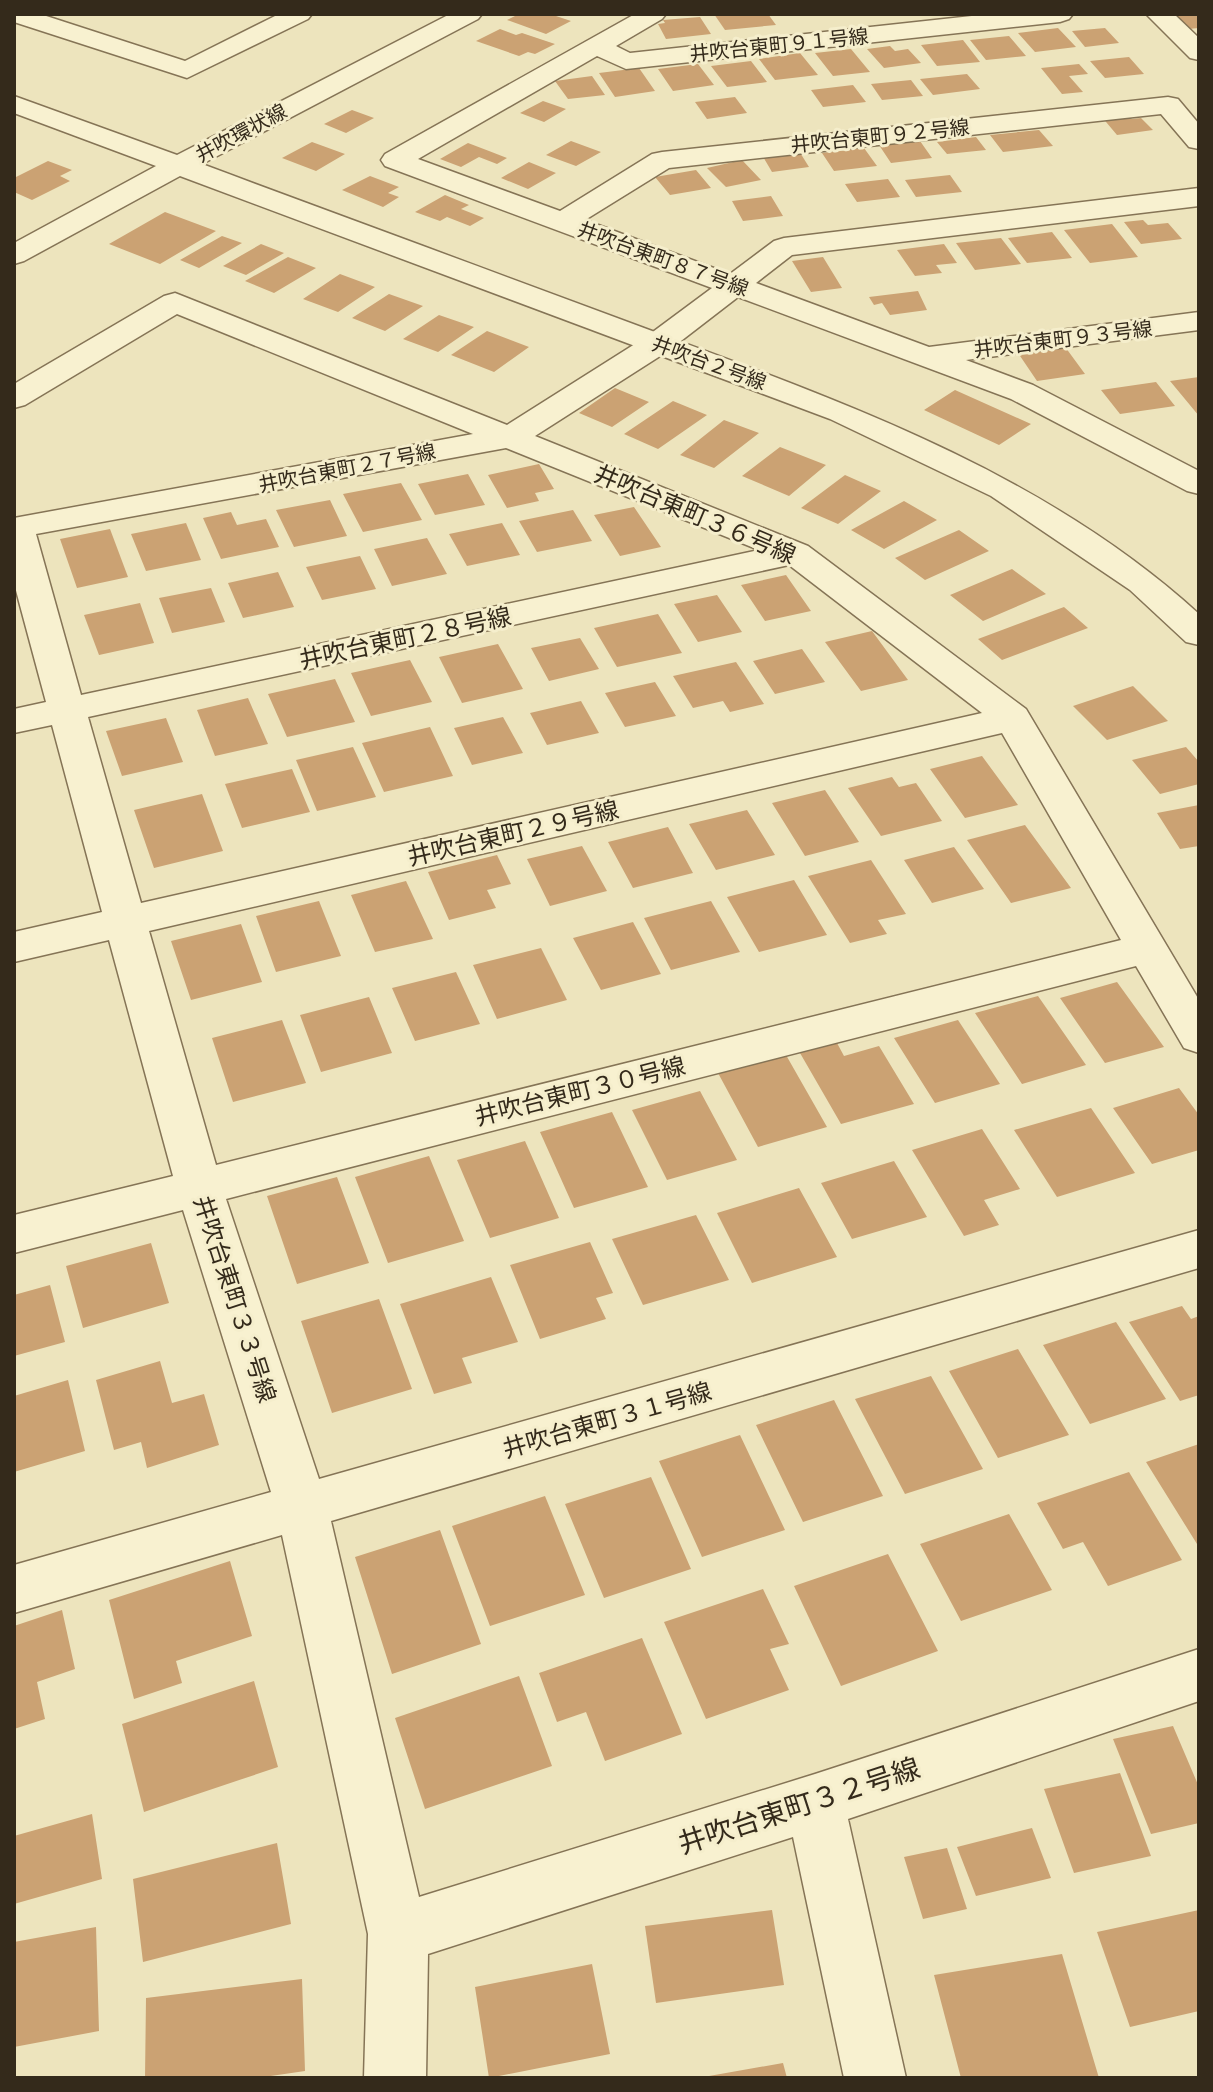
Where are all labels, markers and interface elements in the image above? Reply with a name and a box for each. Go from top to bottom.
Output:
street label: 井吹台東町９１号線 [688,24,870,66]
street label: 井吹環状線 [191,99,291,167]
street label: 井吹台東町９２号線 [789,115,971,157]
street label: 井吹台東町８７号線 [574,217,752,301]
street label: 井吹台東町９３号線 [972,316,1154,362]
street label: 井吹台２号線 [649,331,769,395]
street label: 井吹台東町２７号線 [256,439,438,497]
street label: 井吹台東町３６号線 [590,458,800,570]
street label: 井吹台東町２８号線 [296,601,514,675]
street label: 井吹台東町２９号線 [405,795,621,871]
street label: 井吹台東町３０号線 [472,1051,688,1131]
street label: 井吹台東町３３号線 [188,1192,282,1406]
street label: 井吹台東町３１号線 [499,1376,715,1464]
street label: 井吹台東町３２号線 [674,1750,924,1862]

